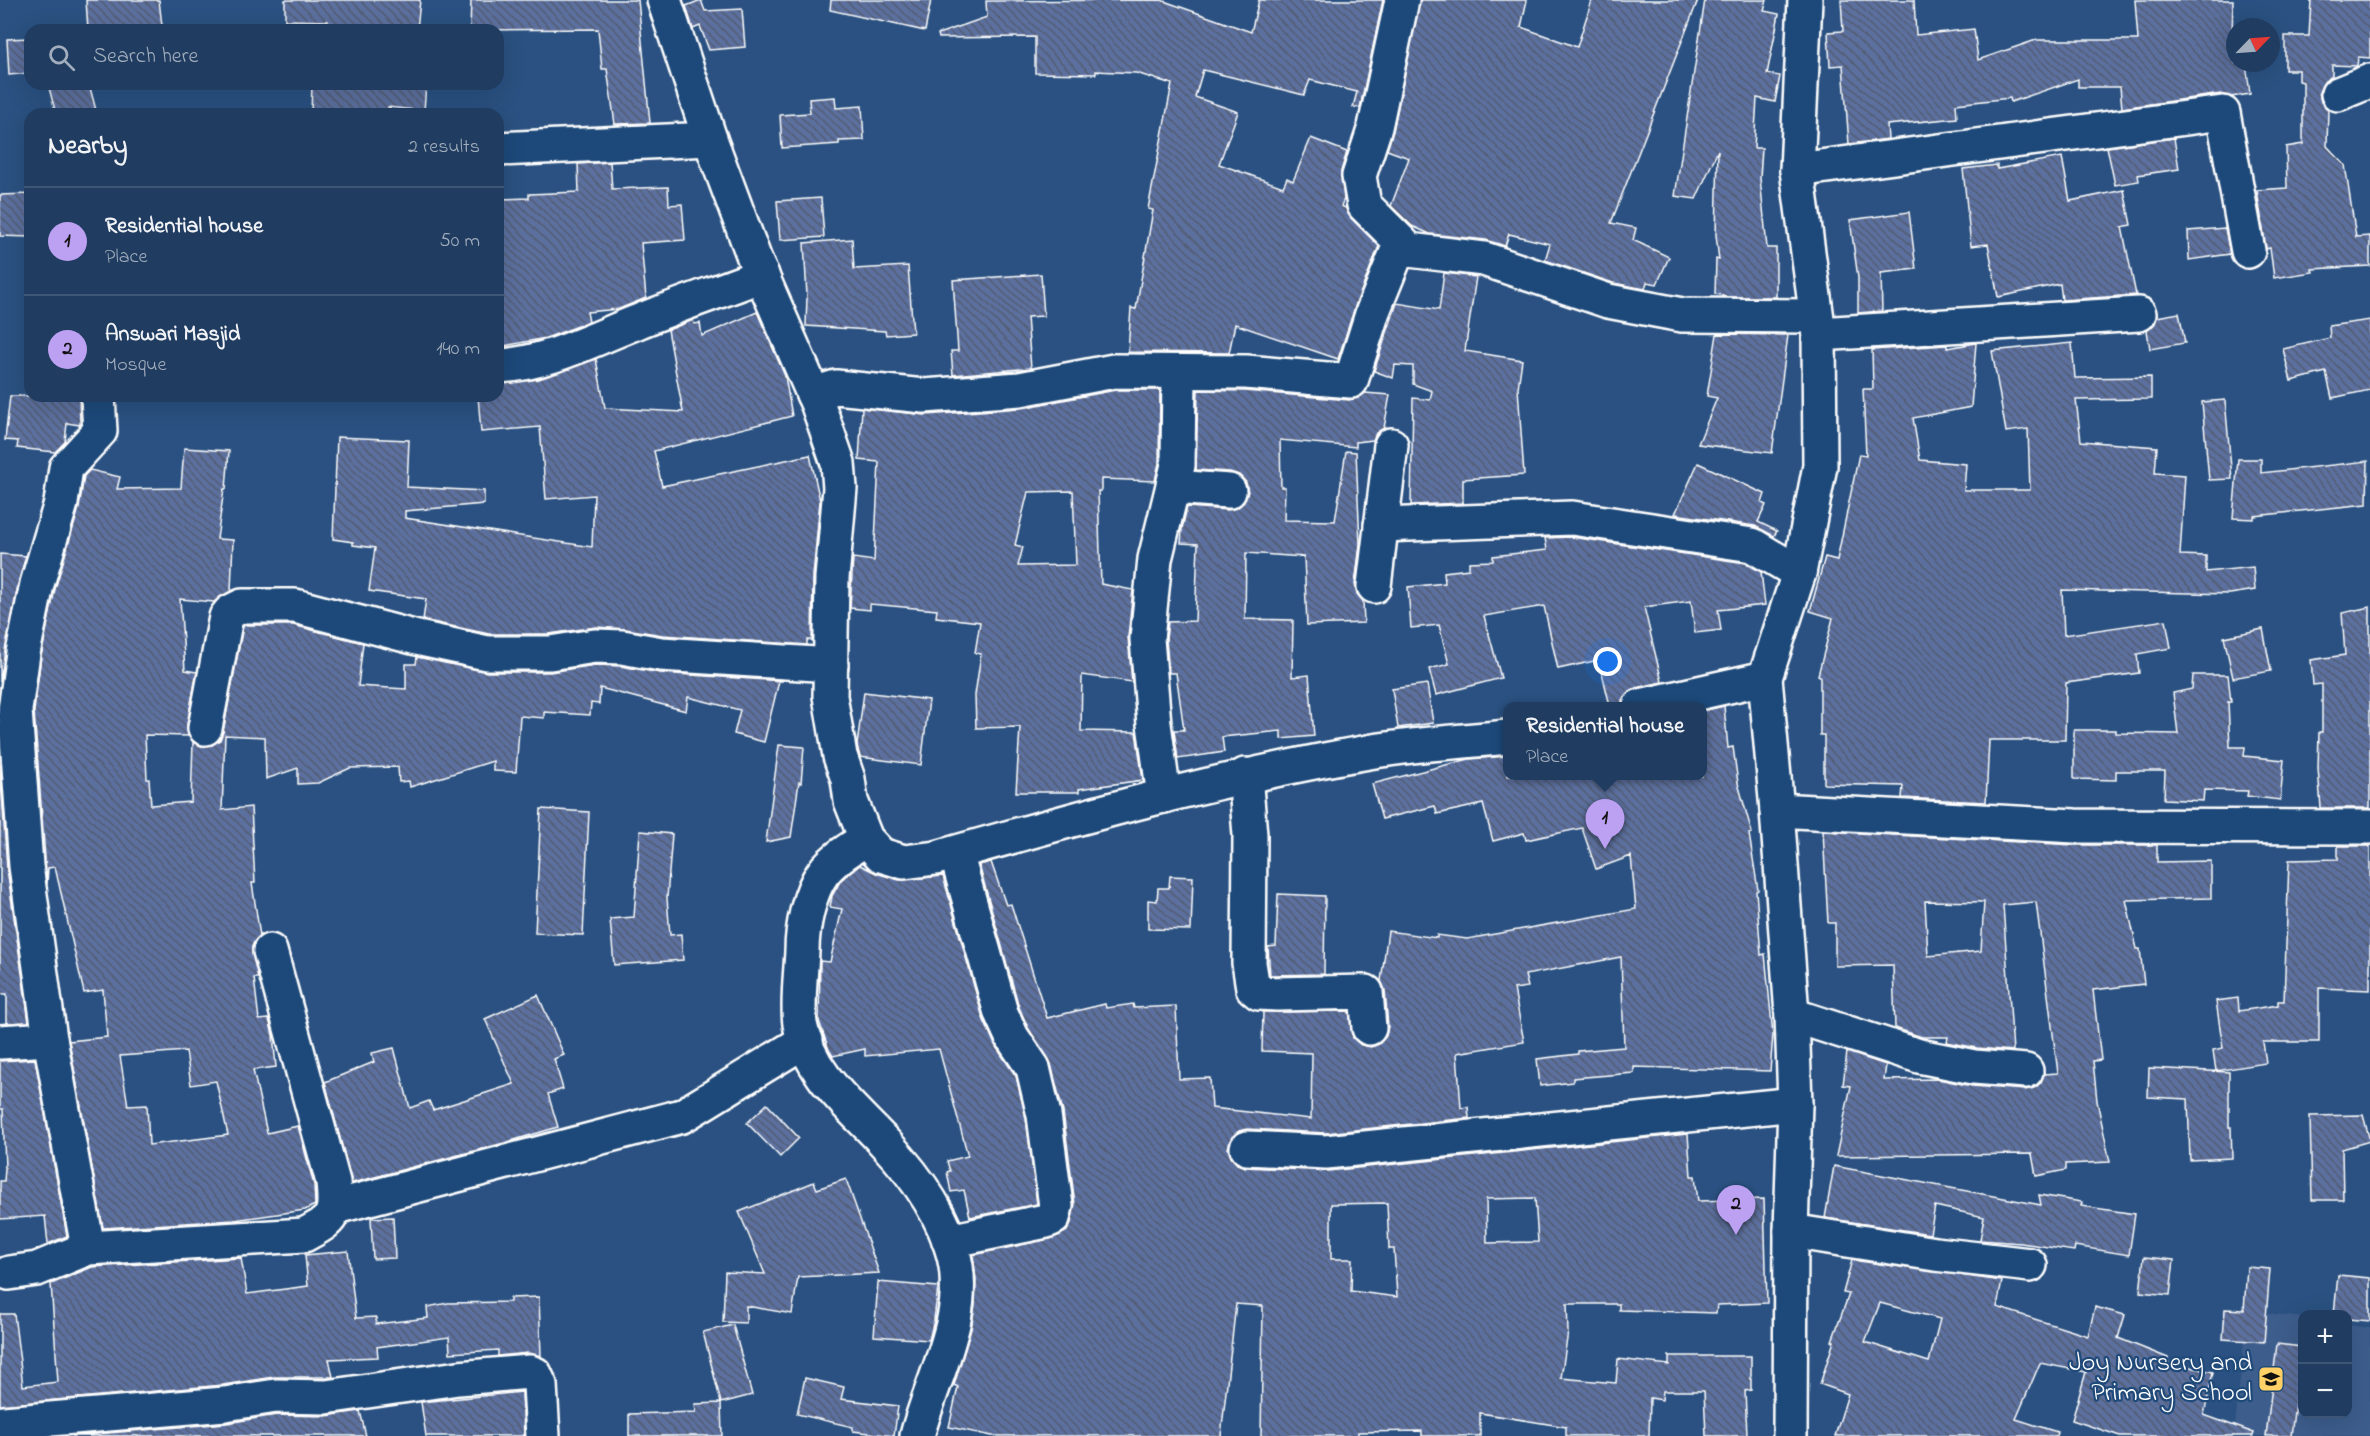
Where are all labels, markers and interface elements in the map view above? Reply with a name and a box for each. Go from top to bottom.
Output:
north arrow [2226,18,2280,72]
search box [24,24,504,90]
icon: search [45,41,78,74]
text: Search here [93,41,198,73]
text: Nearby [48,128,127,166]
text: 2 results [408,133,480,162]
text: Residential house [105,211,263,243]
text: 1 [64,227,71,256]
text: 50 m [439,227,480,256]
text: Place [105,243,147,272]
text: Answari Masjid [105,319,240,351]
text: 2 [63,335,72,364]
text: 140 m [436,335,480,364]
text: Mosque [105,351,166,380]
your location [1593,647,1622,676]
popup [1503,702,1707,780]
text: Residential house [1526,711,1684,743]
text: Place [1526,743,1568,772]
pin: 1 [1586,800,1624,849]
pin: 2 [1716,1186,1756,1235]
map controls [2298,1310,2352,1418]
button: + [2298,1310,2352,1364]
place label: Joy Nursery and Primary School [2069,1345,2252,1413]
school or university icon: Joy Nursery and Primary School [2256,1364,2286,1394]
button: − [2298,1364,2352,1418]

